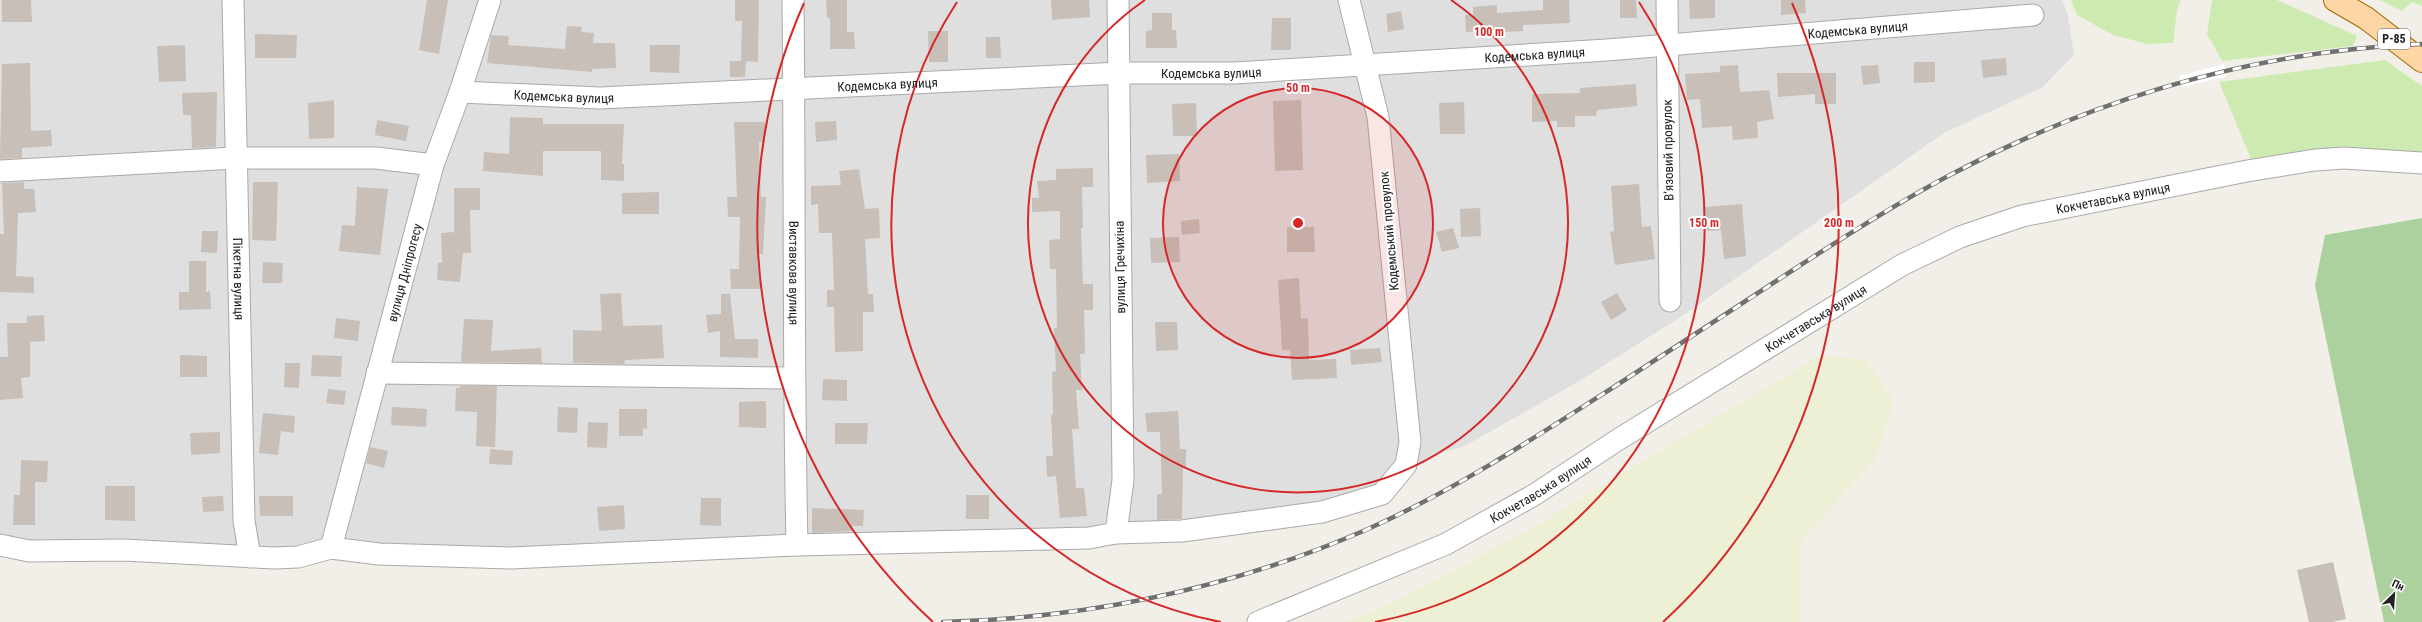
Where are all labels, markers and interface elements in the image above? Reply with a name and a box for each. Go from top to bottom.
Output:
street label: Кодемська вулиця [1807,18,1908,41]
text: 100 m [1474,25,1504,39]
road number: Р-85 [2378,29,2410,49]
street label: Кодемська вулиця [1484,44,1585,65]
street label: Кодемська вулиця [1161,64,1262,81]
street label: Кодемська вулиця [837,74,938,94]
text: 50 m [1286,81,1310,95]
street label: Кодемська вулиця [513,87,614,106]
street label: Вʼязовий провулок [1660,98,1676,201]
street label: Кодемський провулок [1376,170,1402,291]
street label: Кокчетавська вулиця [2055,179,2172,217]
centre of rings [1291,216,1305,230]
text: 150 m [1689,216,1719,230]
text: 200 m [1824,216,1854,230]
street label: вулиця Гречихіна [1112,220,1128,314]
street label: вулиця Дніпрогесу [384,221,425,323]
street label: Виставкова вулиця [787,221,802,325]
street label: Пікетна вулиця [231,237,247,320]
street label: Кокчетавська вулиця [1762,281,1869,355]
street label: Кокчетавська вулиця [1487,452,1594,526]
north arrow [2374,574,2414,614]
text: Пн [2390,577,2406,594]

